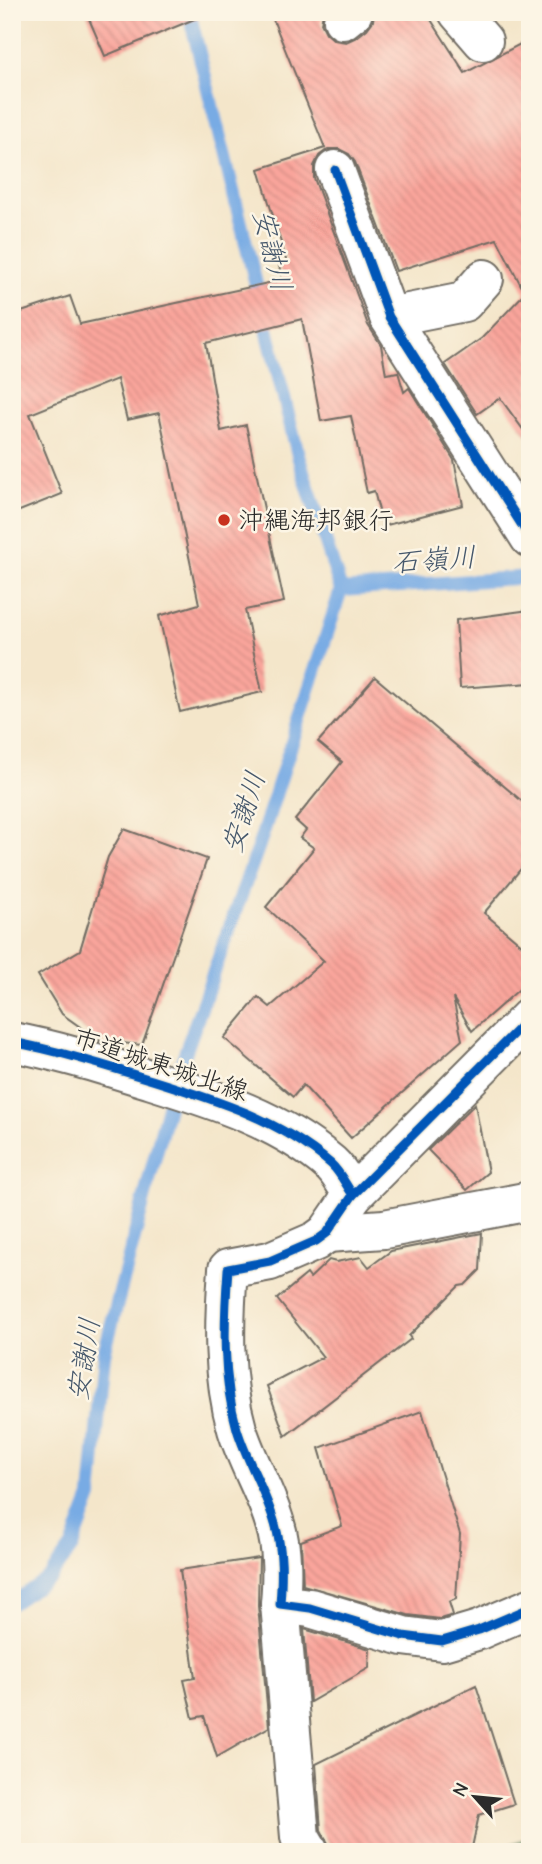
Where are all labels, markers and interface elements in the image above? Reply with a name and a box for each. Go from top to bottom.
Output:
water label: 安謝川 [246,206,298,295]
place label: 沖縄海邦銀行 [238,506,394,536]
marker: 沖縄海邦銀行 [216,512,232,528]
water label: 石嶺川 [391,541,477,579]
water label: 安謝川 [216,767,272,857]
street label: 市道城東城北線 [70,1023,252,1107]
water label: 安謝川 [62,1315,106,1403]
north arrow [440,1762,510,1832]
text: N [448,1779,473,1800]

